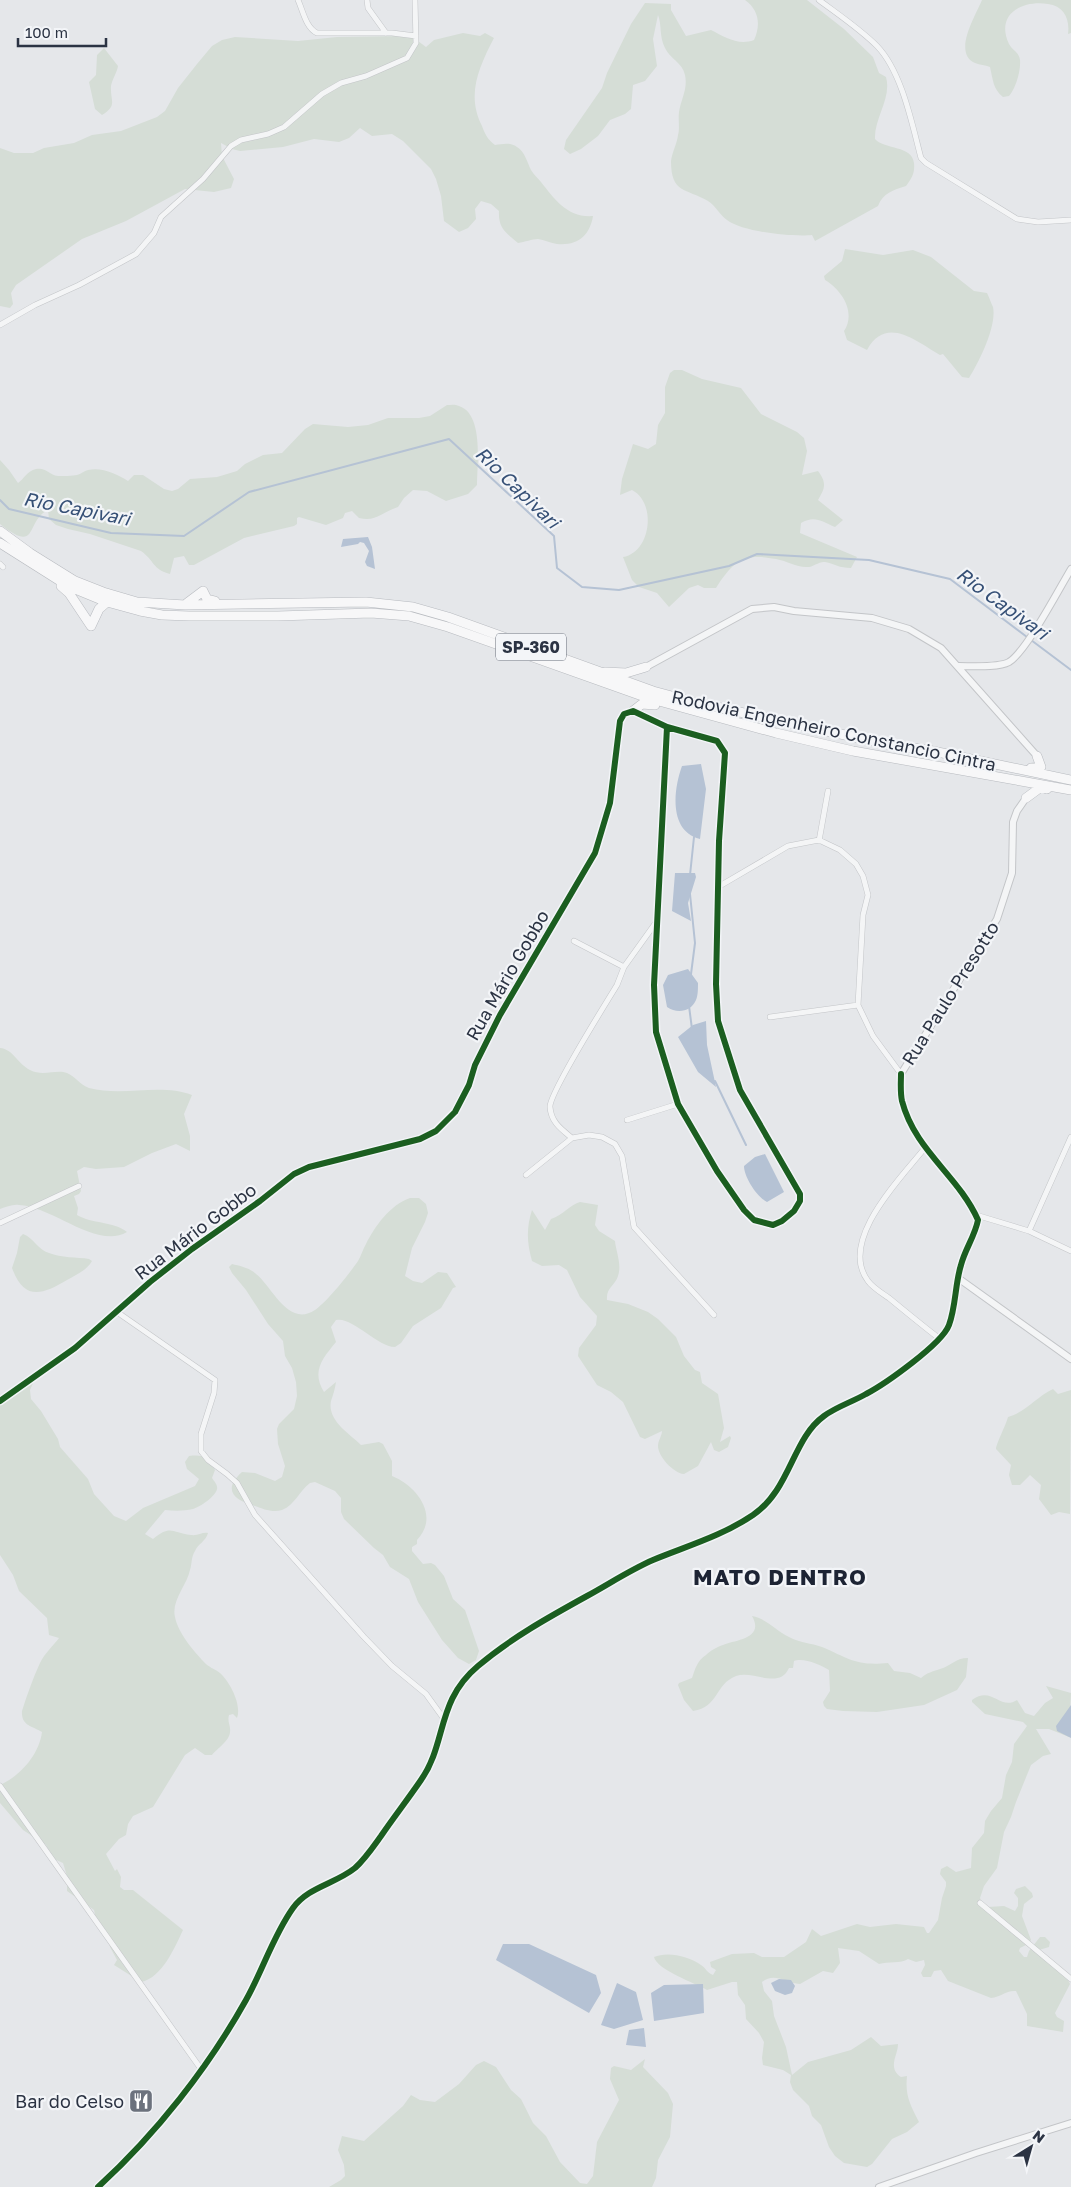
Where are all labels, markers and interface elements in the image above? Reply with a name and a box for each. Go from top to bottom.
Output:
scale bar [18,15,105,47]
text: 100 m [25,23,68,41]
water label: Rio Capivari [471,441,566,534]
water label: Rio Capivari [22,486,134,530]
water label: Rio Capivari [953,562,1055,645]
road number: SP-360 [496,634,566,660]
street label: Rodovia Engenheiro Constancio Cintra [670,685,998,775]
street label: Rua Mário Gobbo [461,906,553,1044]
street label: Rua Paulo Presotto [897,917,1003,1069]
street label: Rua Mário Gobbo [130,1178,260,1284]
district label: MATO DENTRO [693,1563,867,1590]
restaurant icon: Bar do Celso [128,2088,154,2114]
place label: Bar do Celso [15,2090,124,2112]
north arrow [1006,2122,1056,2172]
text: N [1030,2126,1048,2146]

